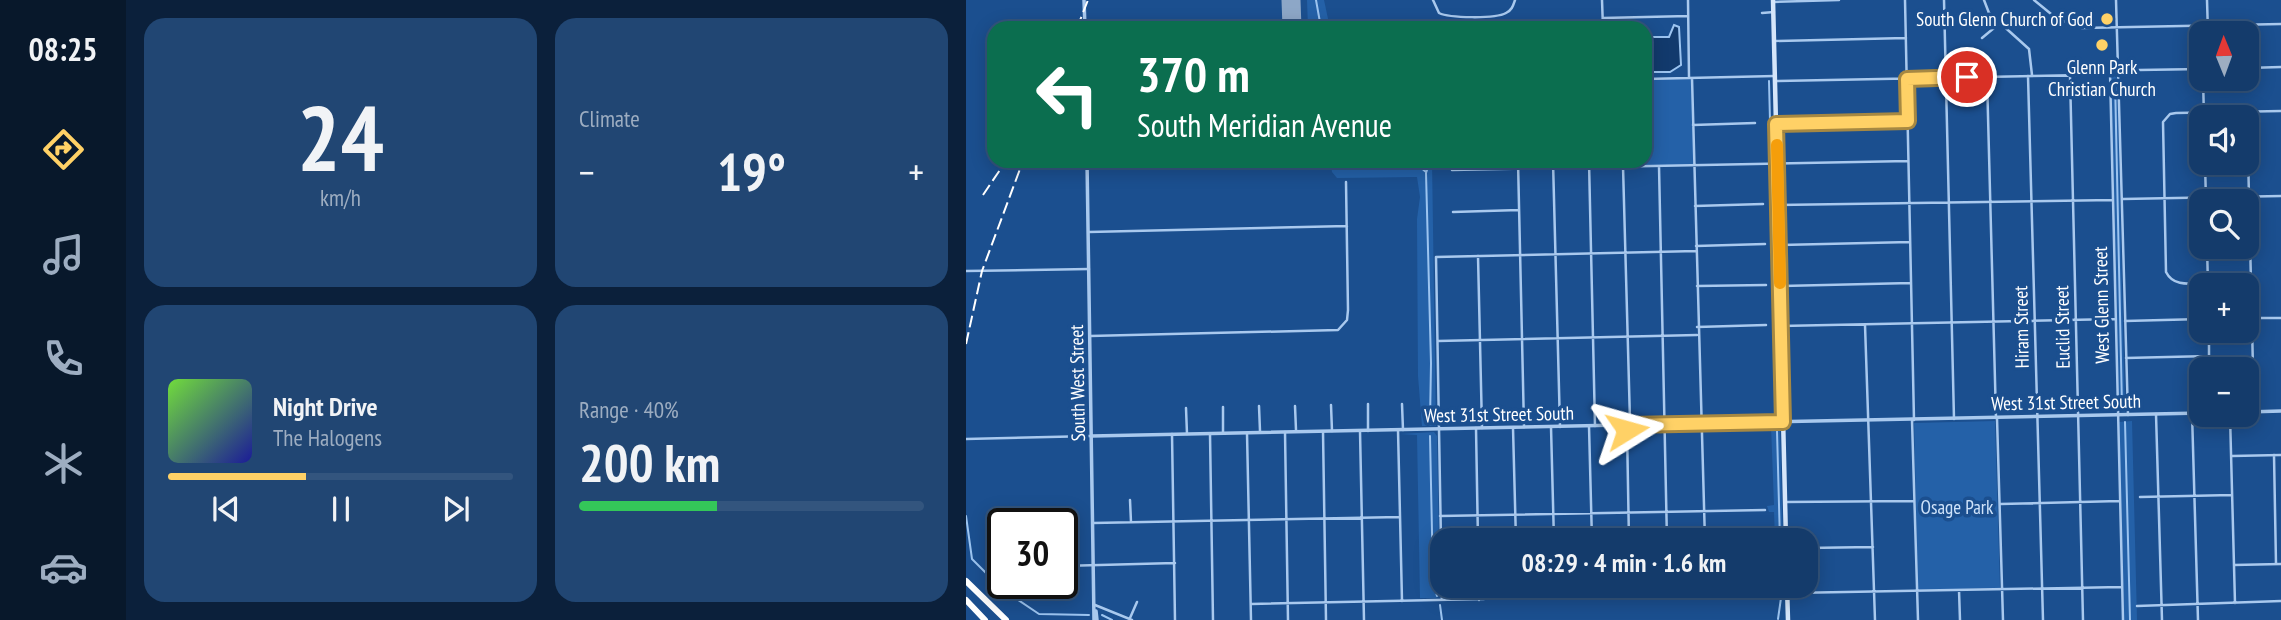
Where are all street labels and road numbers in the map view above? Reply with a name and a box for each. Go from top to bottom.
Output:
street label: West Glenn Street [2088,245,2114,364]
street label: Euclid Street [2049,284,2075,369]
street label: Hiram Street [2008,285,2034,369]
street label: South West Street [1064,324,1090,442]
street label: West 31st Street South [1991,389,2141,415]
street label: West 31st Street South [1424,401,1574,427]

